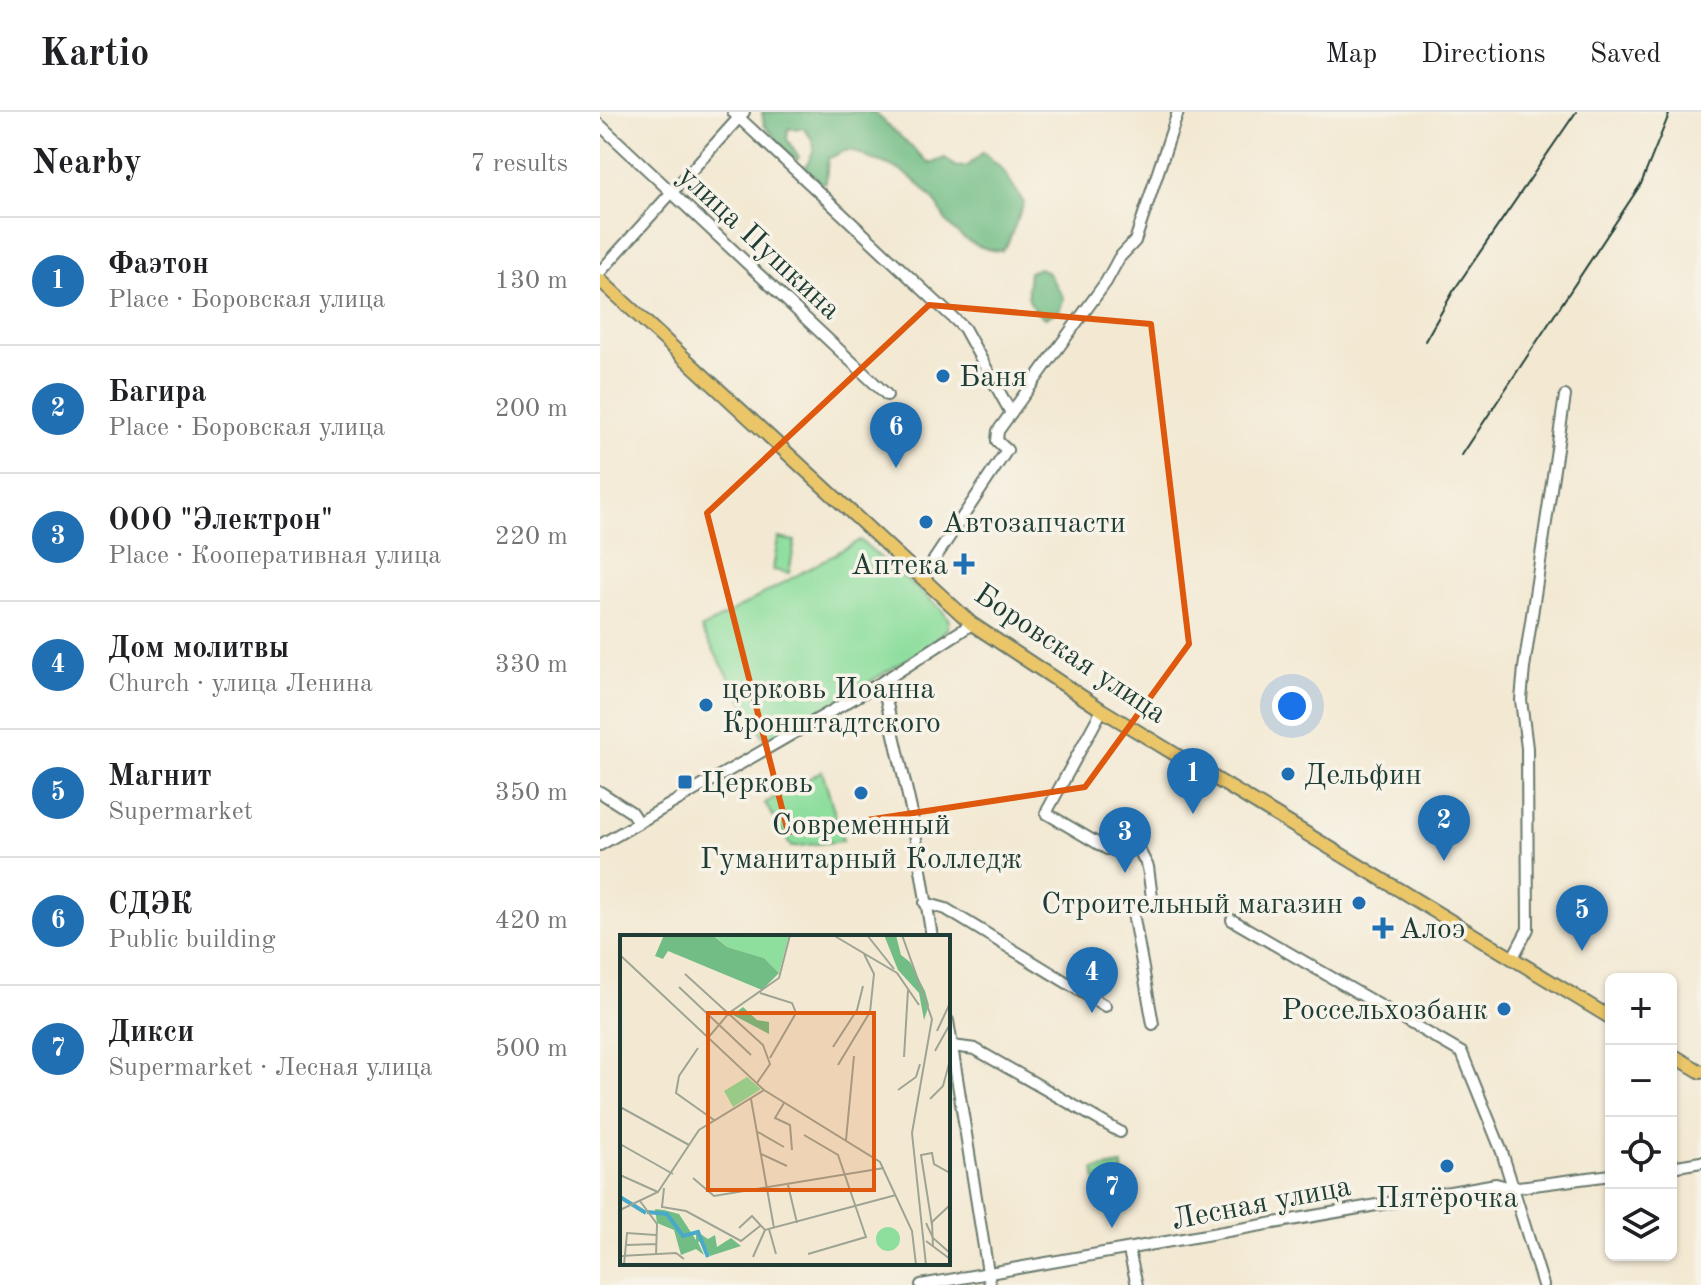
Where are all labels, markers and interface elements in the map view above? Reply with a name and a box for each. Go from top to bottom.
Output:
text: Kartio [40,36,149,74]
text: Map [1325,41,1377,69]
text: Directions [1421,41,1546,69]
text: Saved [1590,41,1661,69]
text: Nearby [32,147,142,181]
text: 7 results [470,151,568,177]
street label: улица Пушкина [672,161,846,326]
text: Фаэтон [108,250,209,280]
text: 1 [50,268,66,294]
text: 130 m [495,268,568,294]
text: Place · Боровская улица [108,287,385,313]
place label: Баня [959,363,1027,393]
marker: Баня [934,367,952,385]
text: Багира [108,378,206,408]
text: 2 [50,396,66,422]
text: 200 m [495,396,568,422]
pin: 6 [870,402,922,468]
text: Place · Боровская улица [108,415,385,441]
text: ООО "Электрон" [108,506,333,536]
place label: Автозапчасти [942,509,1126,539]
marker: Автозапчасти [917,513,935,531]
text: 3 [50,524,66,550]
text: 220 m [495,524,568,550]
text: Place · Кооперативная улица [108,543,441,569]
place label: Аптека [851,551,948,581]
marker: Аптека [955,555,973,573]
street label: Боровская улица [968,579,1172,730]
text: Дом молитвы [108,634,289,664]
text: 4 [50,652,66,678]
text: 330 m [495,652,568,678]
text: Church · улица Ленина [108,671,373,697]
place label: церковь Иоанна Кронштадтского [722,675,941,739]
your location [1272,686,1312,726]
marker: церковь Иоанна Кронштадтского [697,696,715,714]
pin: 1 [1167,748,1219,814]
place label: Дельфин [1304,761,1422,791]
text: Магнит [108,762,212,792]
marker: Дельфин [1279,765,1297,783]
place label: Церковь [701,769,813,799]
marker: Церковь [676,773,694,791]
text: 5 [50,780,66,806]
text: 350 m [495,780,568,806]
marker: Современный Гуманитарный Колледж [852,784,870,802]
pin: 2 [1418,795,1470,861]
text: Supermarket [108,799,253,825]
pin: 3 [1099,807,1151,873]
place label: Современный Гуманитарный Колледж [700,811,1022,875]
pin: 5 [1556,885,1608,951]
text: СДЭК [108,890,192,920]
place label: Строительный магазин [1041,890,1343,920]
marker: Строительный магазин [1350,894,1368,912]
text: 6 [50,908,66,934]
text: 420 m [495,908,568,934]
place label: Алоэ [1399,915,1465,945]
marker: Алоэ [1374,919,1392,937]
text: Public building [108,927,275,953]
inset map [620,935,950,1265]
pin: 4 [1066,947,1118,1013]
map controls [1605,973,1677,1261]
button: + [1605,973,1677,1045]
place label: Россельхозбанк [1281,996,1488,1026]
marker: Россельхозбанк [1495,1000,1513,1018]
text: Дикси [108,1018,194,1048]
text: 7 [50,1036,66,1062]
text: 500 m [495,1036,568,1062]
button: − [1605,1045,1677,1117]
text: Supermarket · Лесная улица [108,1055,433,1081]
button: locate [1605,1117,1677,1189]
marker: Пятёрочка [1438,1157,1456,1175]
pin: 7 [1086,1162,1138,1228]
street label: Лесная улица [1169,1172,1354,1236]
place label: Пятёрочка [1376,1184,1518,1214]
button: layers [1605,1189,1677,1261]

